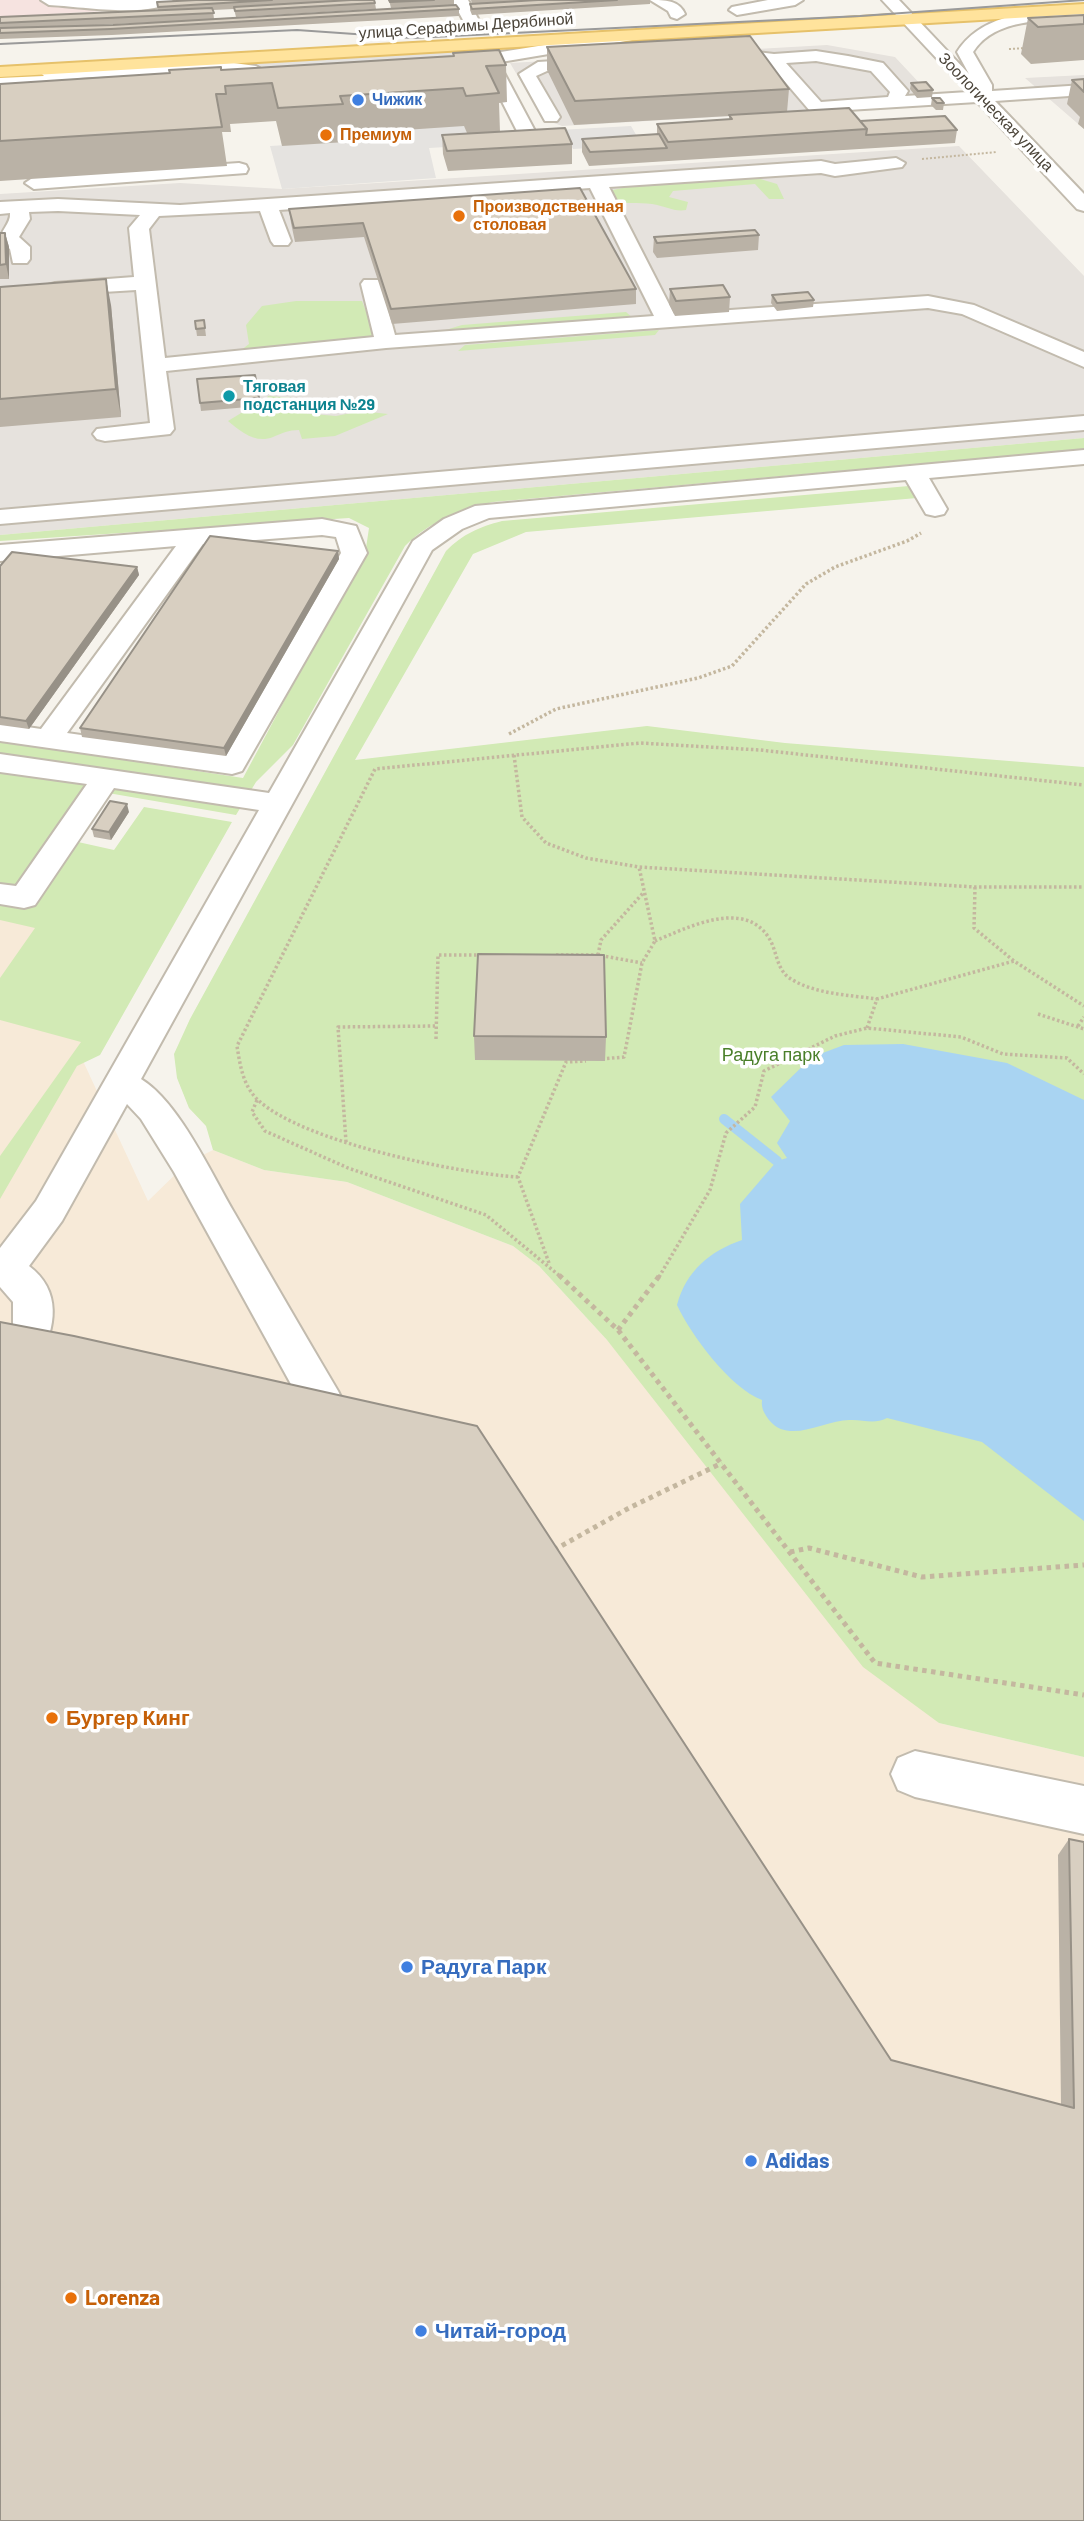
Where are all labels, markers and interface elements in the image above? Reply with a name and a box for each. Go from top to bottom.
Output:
street label: улица Серафимы Дерябиной [358,9,574,43]
street label: Зоологическая улица [934,49,1058,175]
place label: Чижик [372,90,422,110]
marker: Чижик [350,92,366,108]
place label: Премиум [340,125,412,145]
marker: Премиум [318,127,334,143]
place label: Производственная столовая [473,197,624,235]
marker: Производственная столовая [451,208,467,224]
place label: Тяговая подстанция №29 [243,377,375,415]
marker: Тяговая подстанция №29 [221,388,237,404]
park label: Радуга парк [722,1044,820,1066]
place label: Бургер Кинг [66,1705,190,1731]
marker: Бургер Кинг [44,1710,60,1726]
place label: Радуга Парк [421,1954,546,1980]
marker: Радуга Парк [399,1959,415,1975]
place label: Adidas [765,2148,829,2174]
marker: Adidas [743,2153,759,2169]
place label: Lorenza [85,2285,160,2311]
marker: Lorenza [63,2290,79,2306]
place label: Читай-город [435,2318,566,2344]
marker: Читай-город [413,2323,429,2339]

